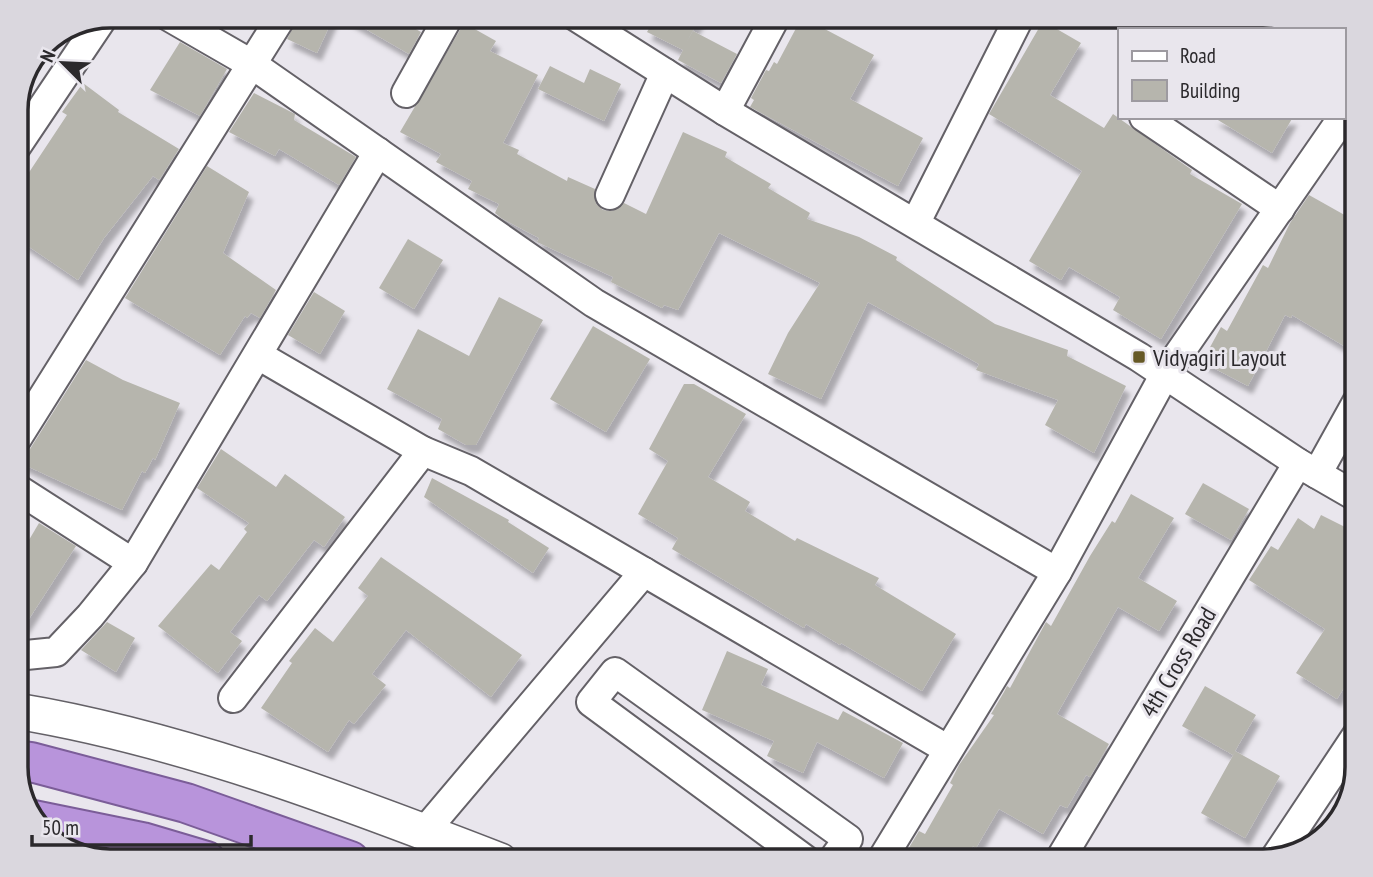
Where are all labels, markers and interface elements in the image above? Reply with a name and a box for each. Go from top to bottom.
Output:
north arrow [28,28,98,98]
legend [1118,28,1345,119]
text: Road [1180,42,1216,69]
text: N [34,47,61,66]
text: Building [1180,77,1240,104]
place label: Vidyagiri Layout [1152,342,1287,373]
marker: Vidyagiri Layout [1131,349,1147,365]
street label: 4th Cross Road [1133,601,1223,723]
scale bar [32,804,250,848]
text: 50 m [42,814,79,841]

